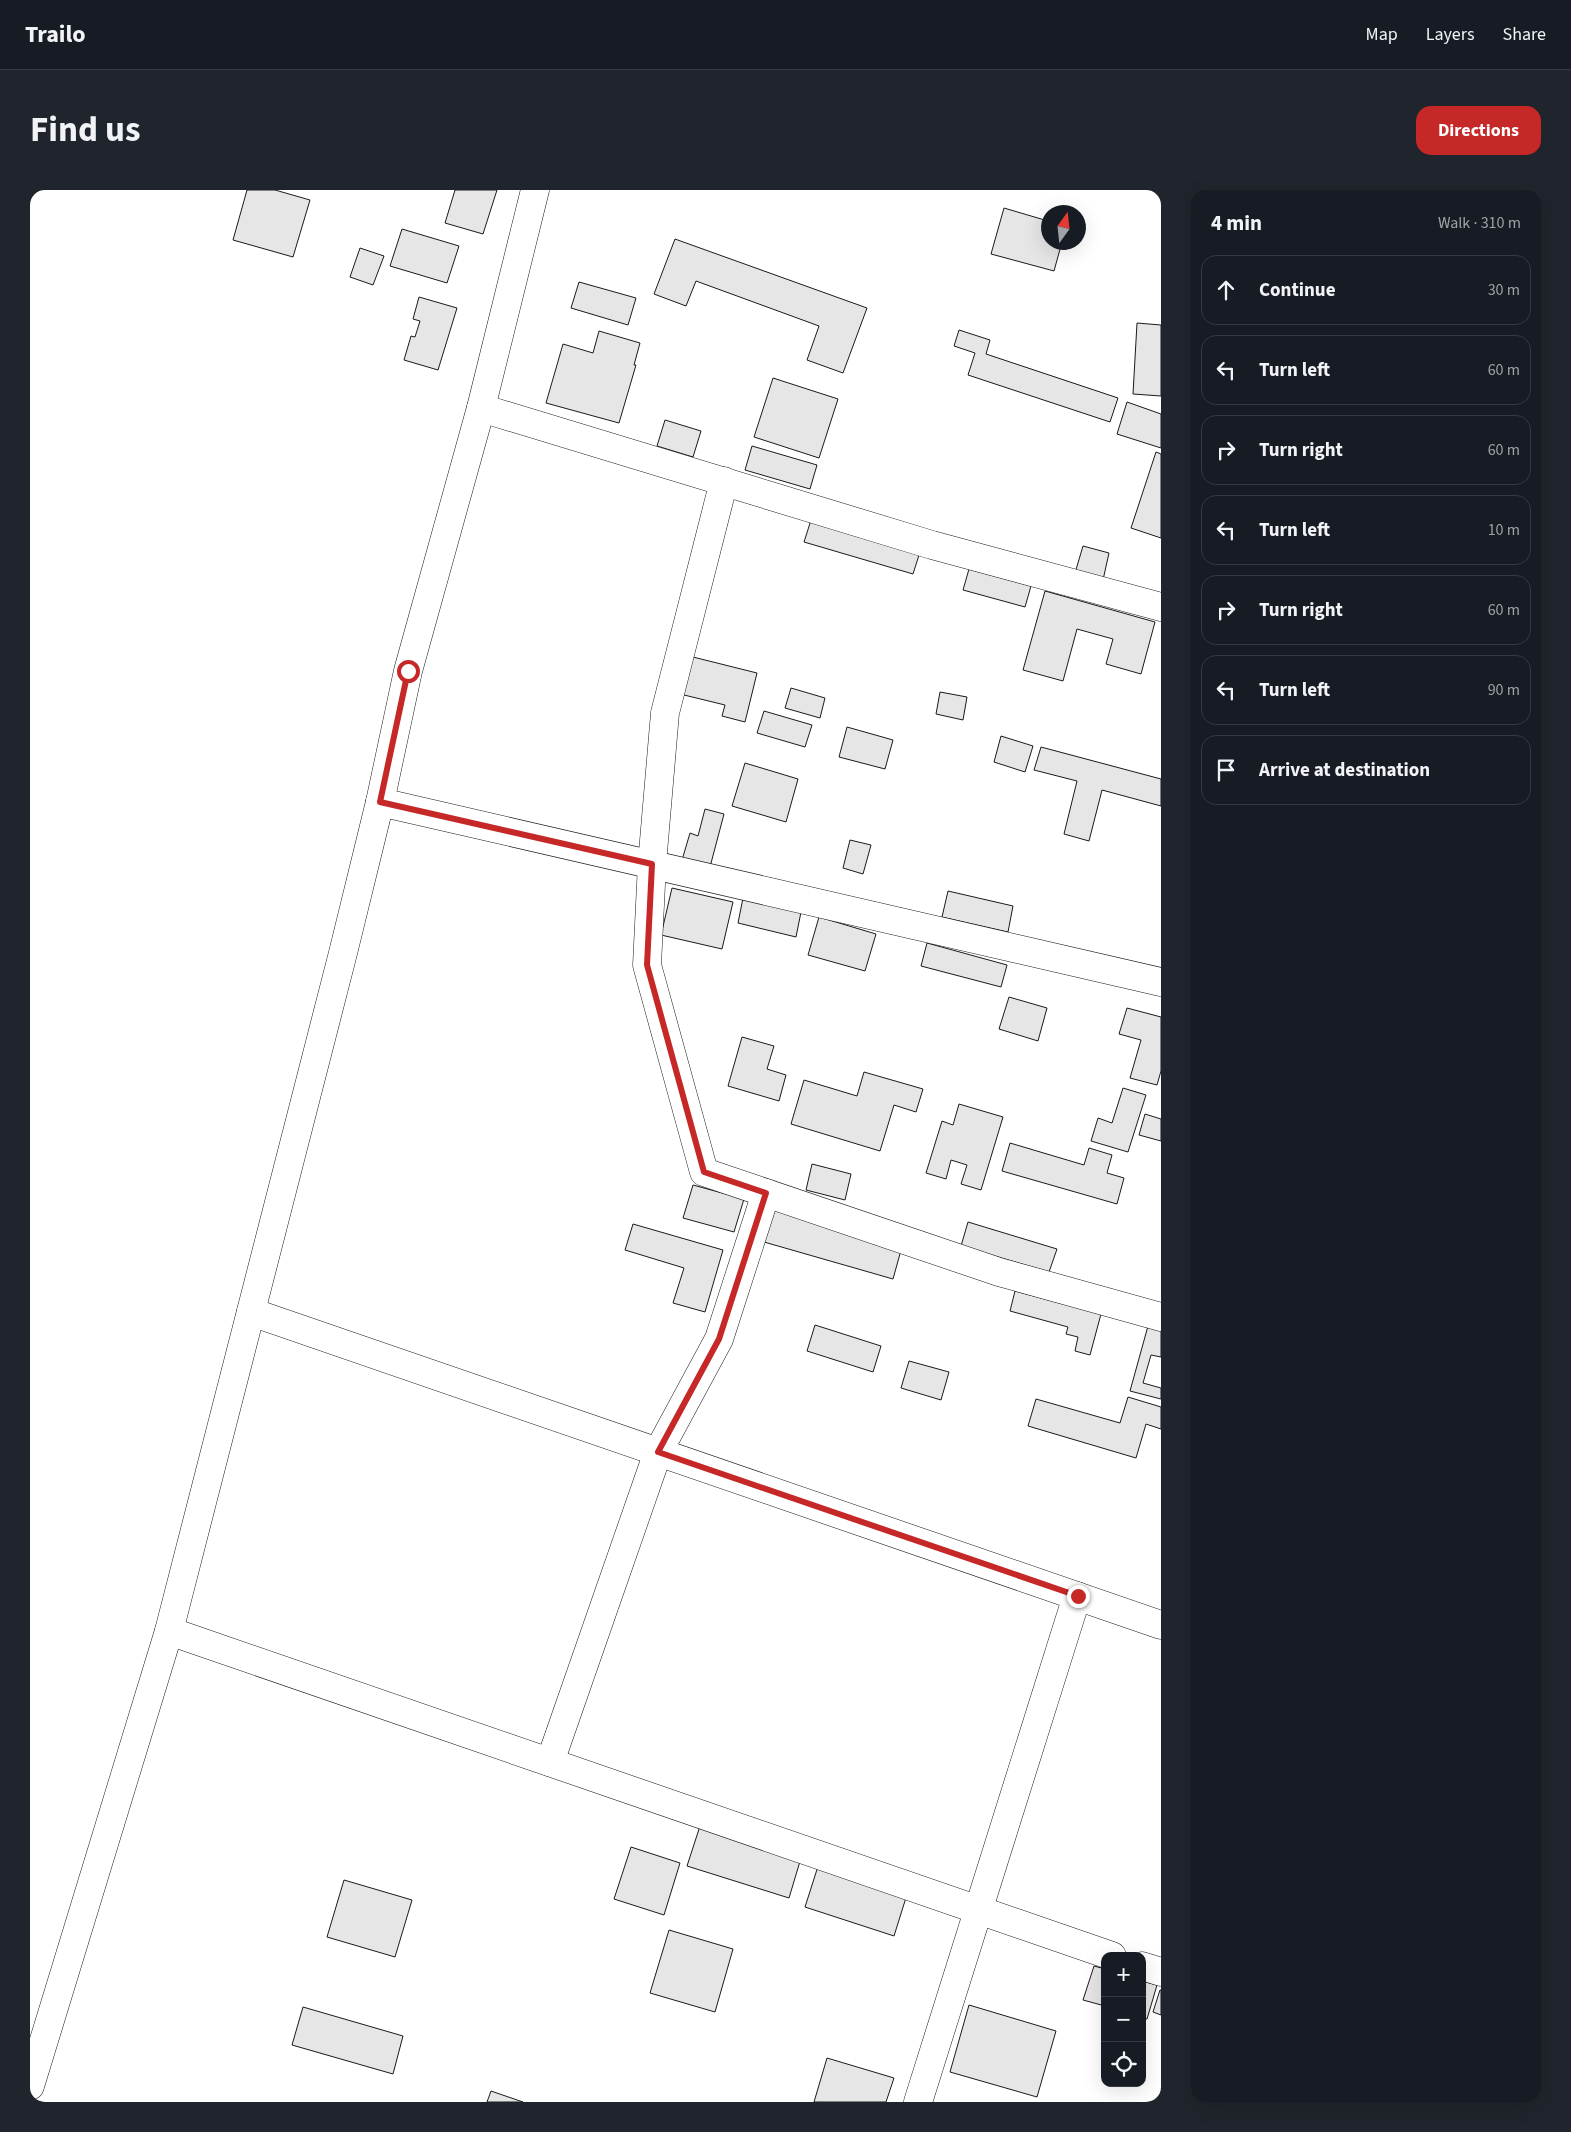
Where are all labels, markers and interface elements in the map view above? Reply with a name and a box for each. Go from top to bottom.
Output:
text: Trailo [25,17,86,52]
text: Map [1366,22,1398,47]
text: Layers [1426,22,1475,47]
text: Share [1503,22,1546,47]
text: Find us [30,105,140,155]
button: Directions [1416,106,1541,155]
north arrow [1041,205,1086,250]
text: 4 min [1211,208,1262,238]
text: Walk · 310 m [1438,212,1521,234]
icon: ahead [1212,276,1240,304]
text: Continue [1259,277,1336,304]
text: 30 m [1488,279,1520,301]
icon: left [1212,356,1240,384]
text: Turn left [1259,357,1330,384]
text: 60 m [1488,359,1520,381]
icon: right [1212,436,1240,464]
text: Turn right [1259,437,1343,464]
text: 60 m [1488,439,1520,461]
icon: left [1212,516,1240,544]
text: Turn left [1259,517,1330,544]
text: 10 m [1488,519,1520,541]
icon: right [1212,596,1240,624]
text: Turn right [1259,597,1343,624]
text: 60 m [1488,599,1520,621]
route start [397,660,420,683]
icon: left [1212,676,1240,704]
text: Turn left [1259,677,1330,704]
text: 90 m [1488,679,1520,701]
icon: arrive [1212,756,1240,784]
text: Arrive at destination [1259,757,1430,784]
route end [1067,1585,1090,1608]
map controls [1101,1952,1146,2087]
button: + [1101,1952,1146,1997]
button: − [1101,1997,1146,2042]
button: locate [1101,2042,1146,2087]

